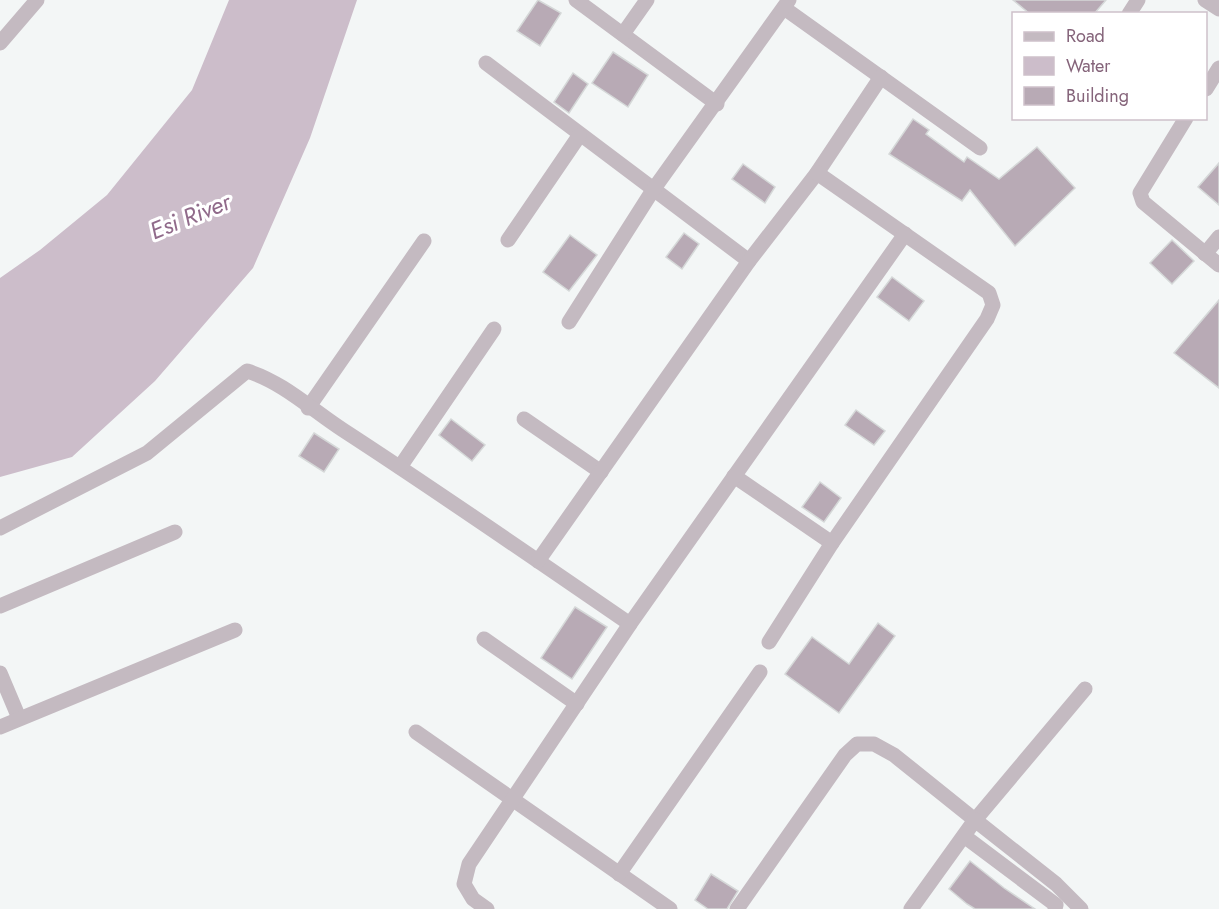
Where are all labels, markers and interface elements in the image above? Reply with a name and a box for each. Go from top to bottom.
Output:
legend [1012,12,1207,120]
text: Road [1066,23,1105,49]
text: Water [1066,53,1111,79]
text: Building [1066,83,1129,109]
water label: Esi River [144,183,238,248]

